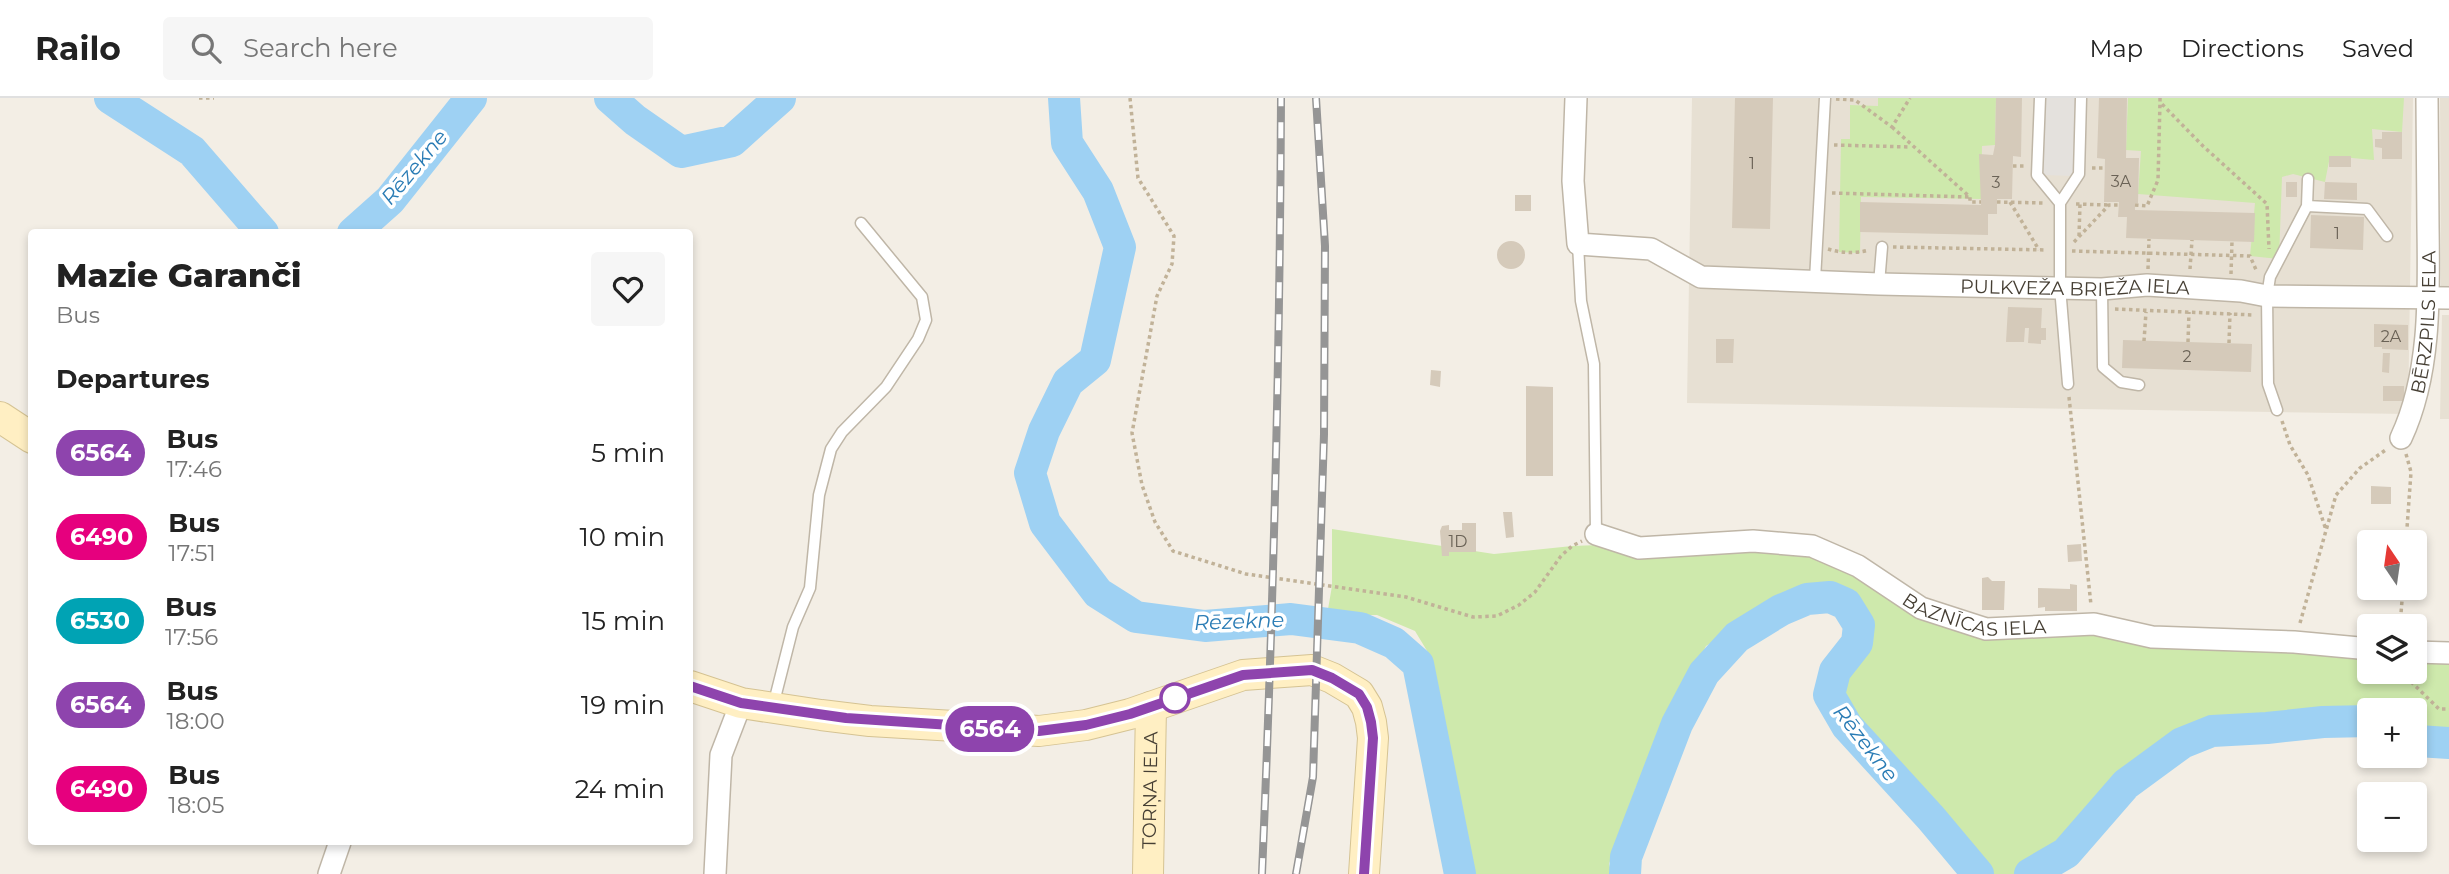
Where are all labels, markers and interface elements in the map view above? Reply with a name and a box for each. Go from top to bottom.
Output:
search box [163,17,653,80]
text: Railo [35,28,121,68]
icon: search [187,29,225,67]
text: Search here [243,32,398,64]
text: Map [2090,34,2143,63]
text: Directions [2181,34,2304,63]
text: Saved [2342,34,2414,63]
water label: Rēzekne [375,124,453,210]
house number: 1 [1749,154,1755,173]
house number: 3A [2111,172,2132,191]
house number: 3 [1991,173,2001,192]
house number: 1 [2334,224,2340,243]
street label: BĒRZPILS IELA [2406,250,2440,396]
button: heart [591,252,665,326]
text: Mazie Garanči [56,255,301,295]
street label: PULKVEŽA BRIEŽA IELA [1960,274,2191,301]
text: Bus [56,301,100,329]
house number: 2A [2381,327,2402,346]
house number: 2 [2182,347,2192,366]
text: Departures [56,363,210,395]
text: Bus [166,423,218,455]
text: 5 min [591,437,665,469]
text: 6564 [70,438,131,467]
text: 17:46 [166,455,222,483]
text: Bus [168,507,220,539]
text: 10 min [579,521,665,553]
text: 6490 [70,522,133,551]
north arrow [2357,530,2427,600]
map controls [2357,530,2427,852]
house number: 1D [1449,532,1468,551]
text: 17:51 [168,539,216,567]
street label: BAZNĪCAS IELA [1898,588,2047,640]
text: Bus [165,591,217,623]
text: 15 min [582,605,665,637]
text: 6530 [70,606,130,635]
water label: Rēzekne [1193,607,1285,635]
button: layers [2357,614,2427,684]
text: 17:56 [165,623,218,651]
text: Bus [166,675,218,707]
unlabelled marker [1160,683,1190,713]
text: 19 min [581,689,665,721]
text: 6564 [70,690,131,719]
button: + [2357,698,2427,768]
water label: Rēzekne [1828,700,1904,786]
line badge: 6564 [941,706,1039,752]
text: 18:00 [166,707,225,735]
text: 6564 [959,714,1021,743]
street label: TORŅA IELA [1137,731,1162,849]
text: Bus [168,759,220,791]
text: 24 min [575,773,665,805]
text: 6490 [70,774,133,803]
button: − [2357,782,2427,852]
text: 18:05 [168,791,224,819]

